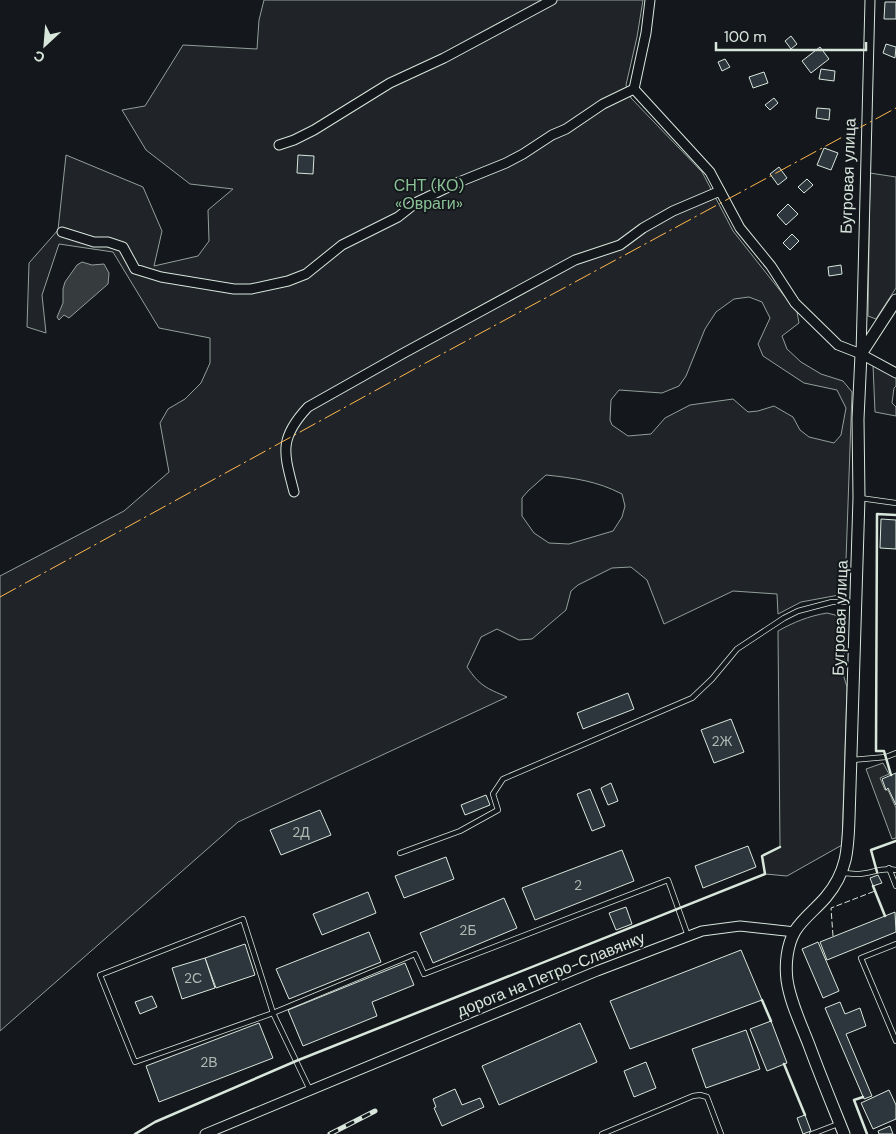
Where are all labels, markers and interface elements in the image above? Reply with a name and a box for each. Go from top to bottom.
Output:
north arrow [20,20,70,70]
scale bar [716,20,866,52]
text: 100 m [724,27,767,47]
text: С [31,46,48,67]
street label: Бугровая улица [835,118,861,234]
park label: СНТ (КО) «Овраги» [394,175,464,214]
street label: Бугровая улица [827,560,853,676]
house number: 2Ж [712,732,733,750]
house number: 2Д [292,823,310,841]
house number: 2 [574,876,582,894]
house number: 2Б [459,921,477,939]
street label: дорога на Петро-Славянку [454,927,648,1021]
house number: 2С [184,969,202,987]
house number: 2В [200,1053,218,1071]

